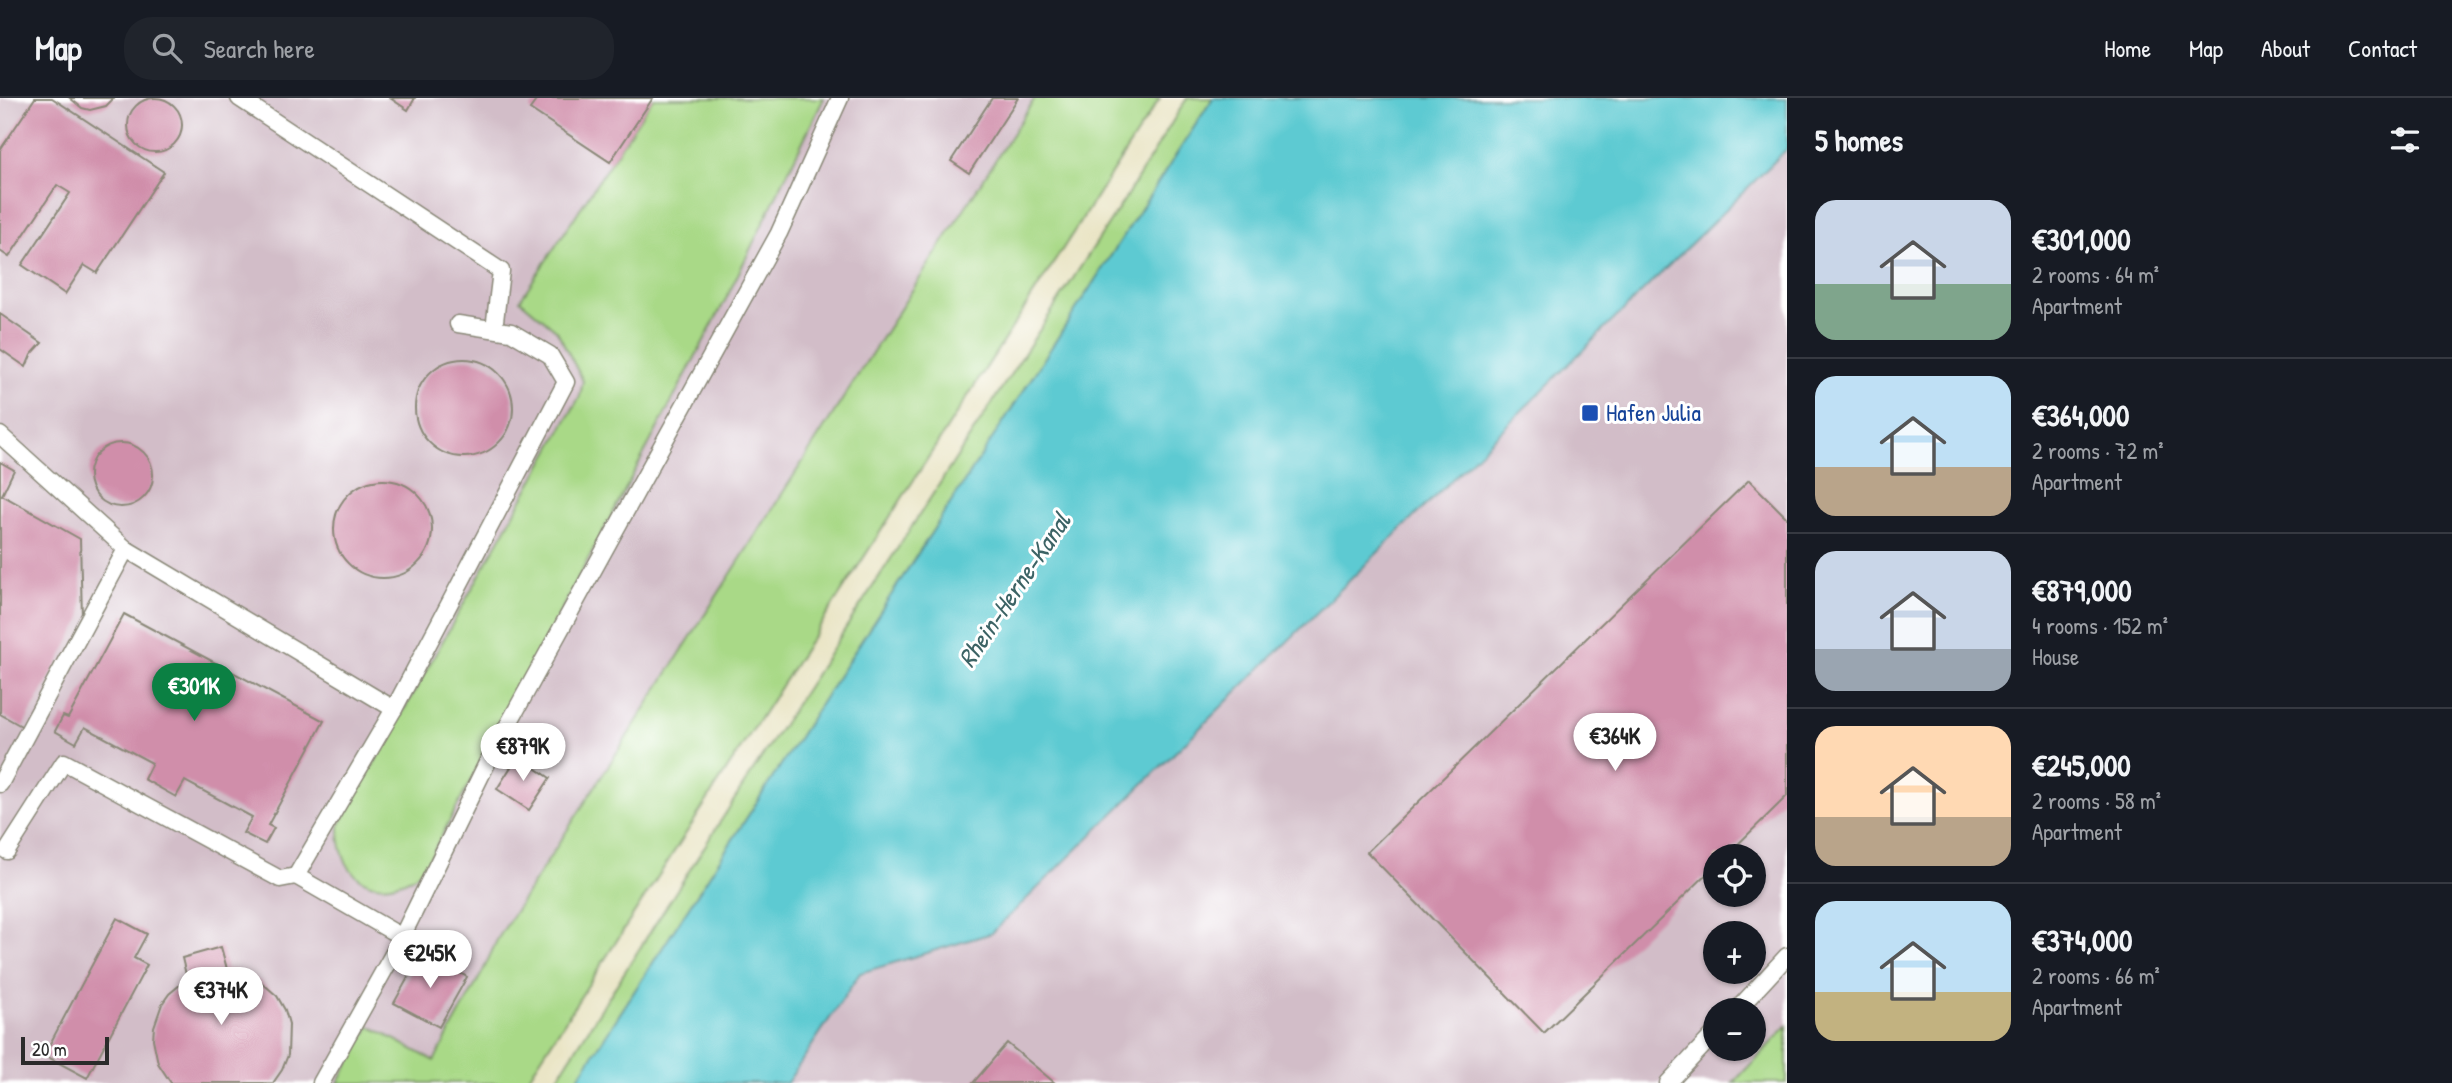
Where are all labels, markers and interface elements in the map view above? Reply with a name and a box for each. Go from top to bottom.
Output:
search box [124,17,614,80]
text: Map [35,26,82,70]
icon: search [148,29,186,67]
text: Search here [204,31,315,66]
text: Home [2104,32,2151,64]
text: Map [2189,32,2223,64]
text: About [2261,32,2310,64]
text: Contact [2348,32,2417,64]
text: 5 homes [1815,120,1903,160]
icon: filters [2386,121,2424,159]
text: €301,000 [2032,219,2131,259]
icon: home [1871,228,1955,312]
text: 2 rooms · 64 m² [2032,259,2159,290]
text: Apartment [2032,290,2122,321]
text: €364,000 [2032,395,2129,435]
place label: Hafen Julia [1606,396,1701,428]
marker: Hafen Julia [1580,403,1600,423]
icon: home [1871,404,1955,488]
text: 2 rooms · 72 m² [2032,435,2164,466]
text: Apartment [2032,466,2122,497]
water label: Rhein-Herne-Kanal [949,505,1079,674]
text: €879,000 [2032,570,2132,610]
icon: home [1871,579,1955,663]
text: 4 rooms · 152 m² [2032,610,2168,641]
text: House [2032,641,2079,672]
pin: €301K [145,664,243,723]
text: €301K [168,670,220,701]
pin: €364K [1566,714,1664,773]
text: €364K [1589,720,1641,751]
pin: €879K [474,724,572,783]
text: €879K [497,730,549,761]
text: €245,000 [2032,745,2131,785]
icon: home [1871,754,1955,838]
text: 2 rooms · 58 m² [2032,785,2161,816]
text: Apartment [2032,816,2122,847]
map controls [1703,844,1766,1061]
button: locate [1703,844,1766,907]
text: €374,000 [2032,920,2132,960]
button: + [1703,921,1766,984]
icon: home [1871,929,1955,1013]
pin: €245K [381,930,479,990]
text: €245K [404,937,456,968]
text: 2 rooms · 66 m² [2032,960,2160,991]
pin: €374K [172,968,270,1027]
text: €374K [194,974,248,1005]
text: Apartment [2032,991,2122,1022]
button: − [1703,998,1766,1061]
scale bar [21,1034,108,1066]
text: 20 m [32,1036,67,1062]

